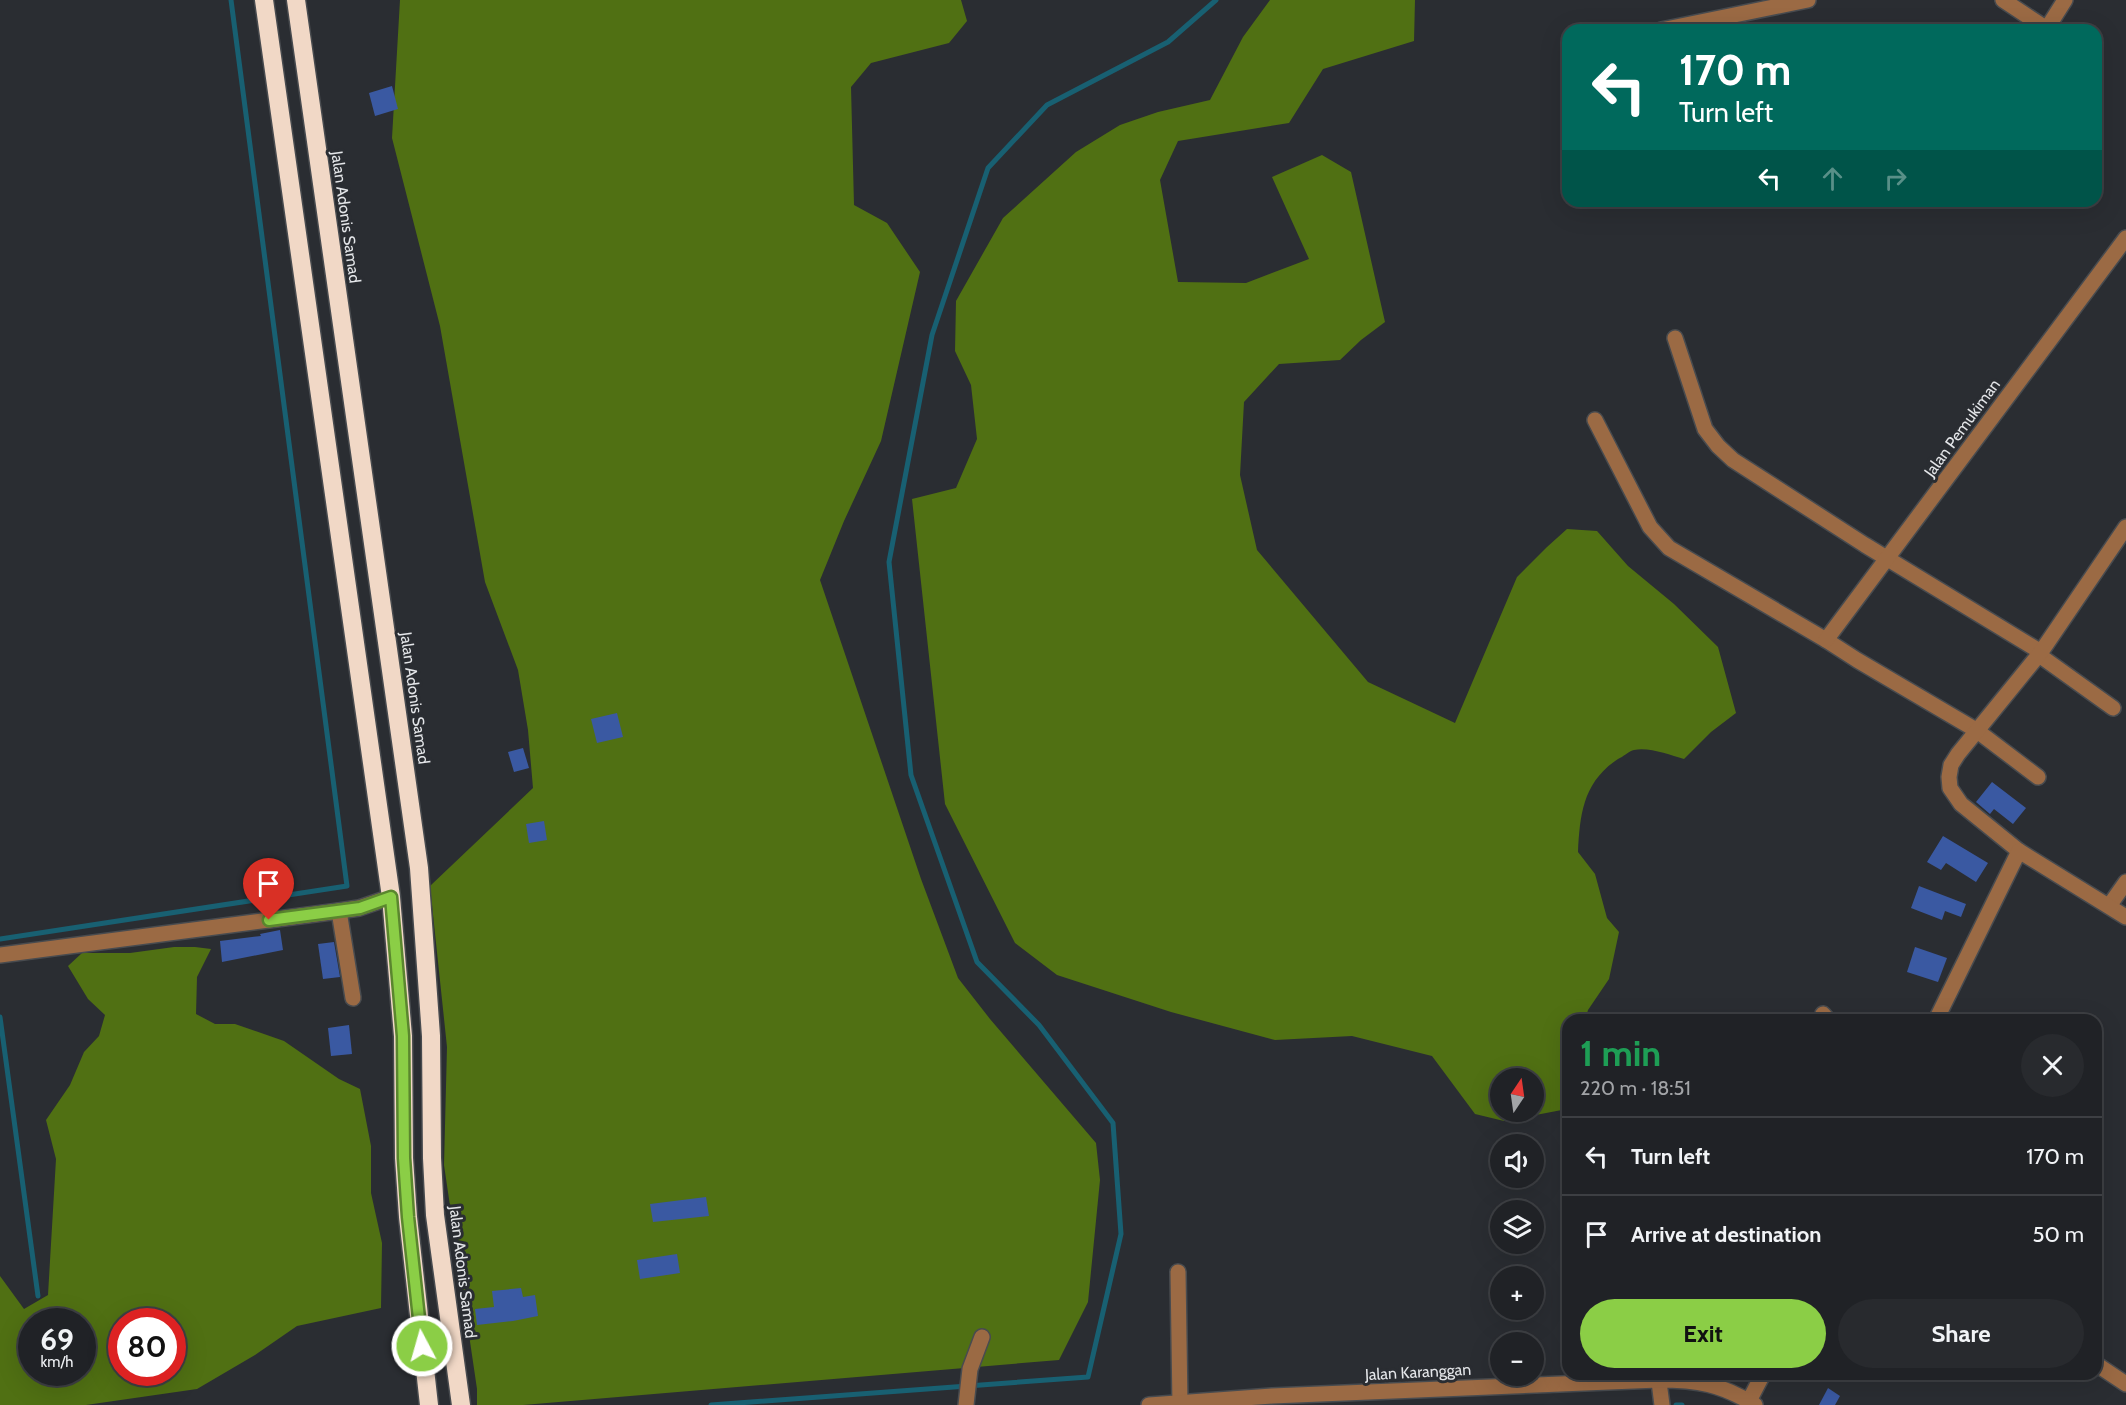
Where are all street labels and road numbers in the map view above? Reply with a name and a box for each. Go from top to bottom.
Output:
street label: Jalan Adonis Samad [327,149,365,284]
street label: Jalan Pemukiman [1920,375,2004,481]
street label: Jalan Adonis Samad [396,630,434,765]
street label: Jalan Adonis Samad [445,1204,481,1339]
street label: Jalan Karanggan [1363,1360,1472,1384]

